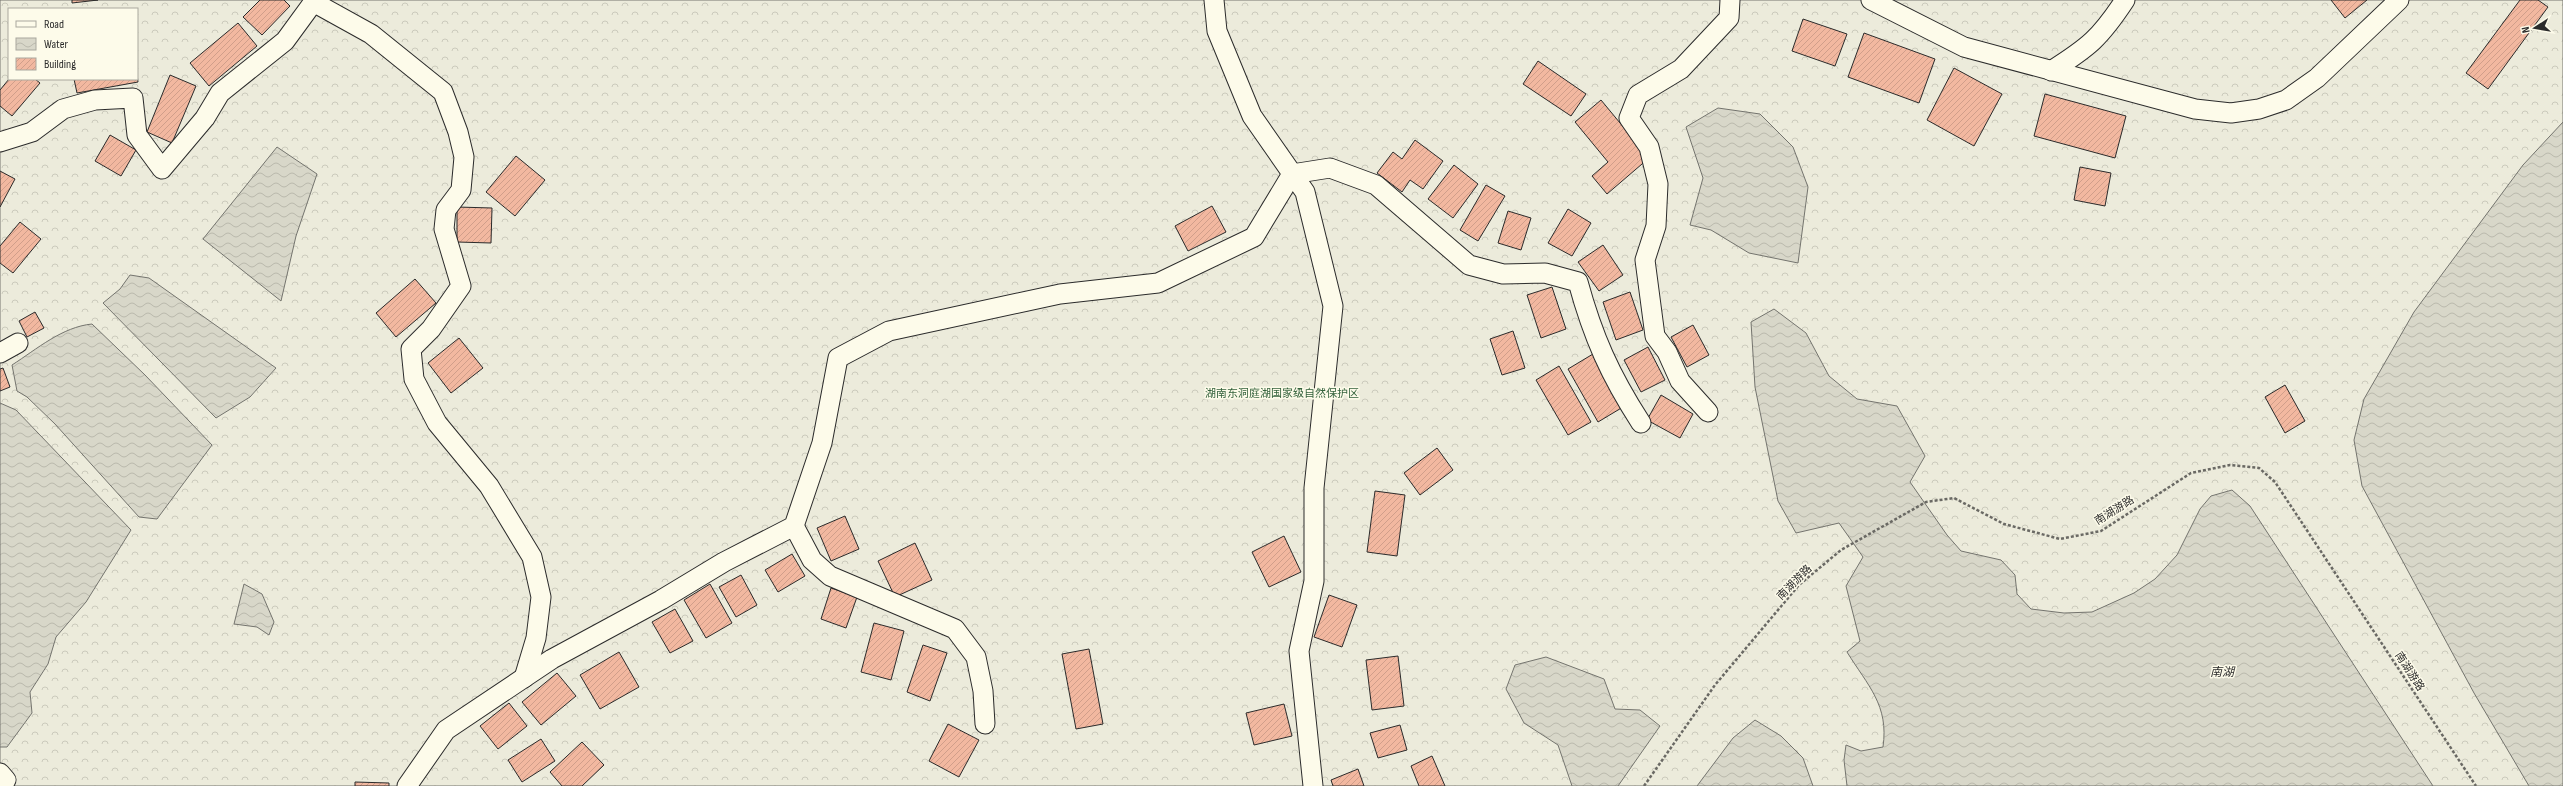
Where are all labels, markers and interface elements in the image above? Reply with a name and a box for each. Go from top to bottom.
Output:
legend [8,8,138,80]
north arrow [2515,8,2555,48]
text: Road [44,17,64,32]
text: N [2519,26,2533,34]
text: Water [44,37,68,52]
text: Building [44,57,76,72]
park label: 湖南东洞庭湖国家级自然保护区 [1205,387,1359,400]
street label: 南湖游路 [2092,493,2136,528]
street label: 南湖游路 [1774,562,1815,603]
street label: 南湖游路 [2392,649,2427,693]
water label: 南湖 [2210,665,2236,680]

